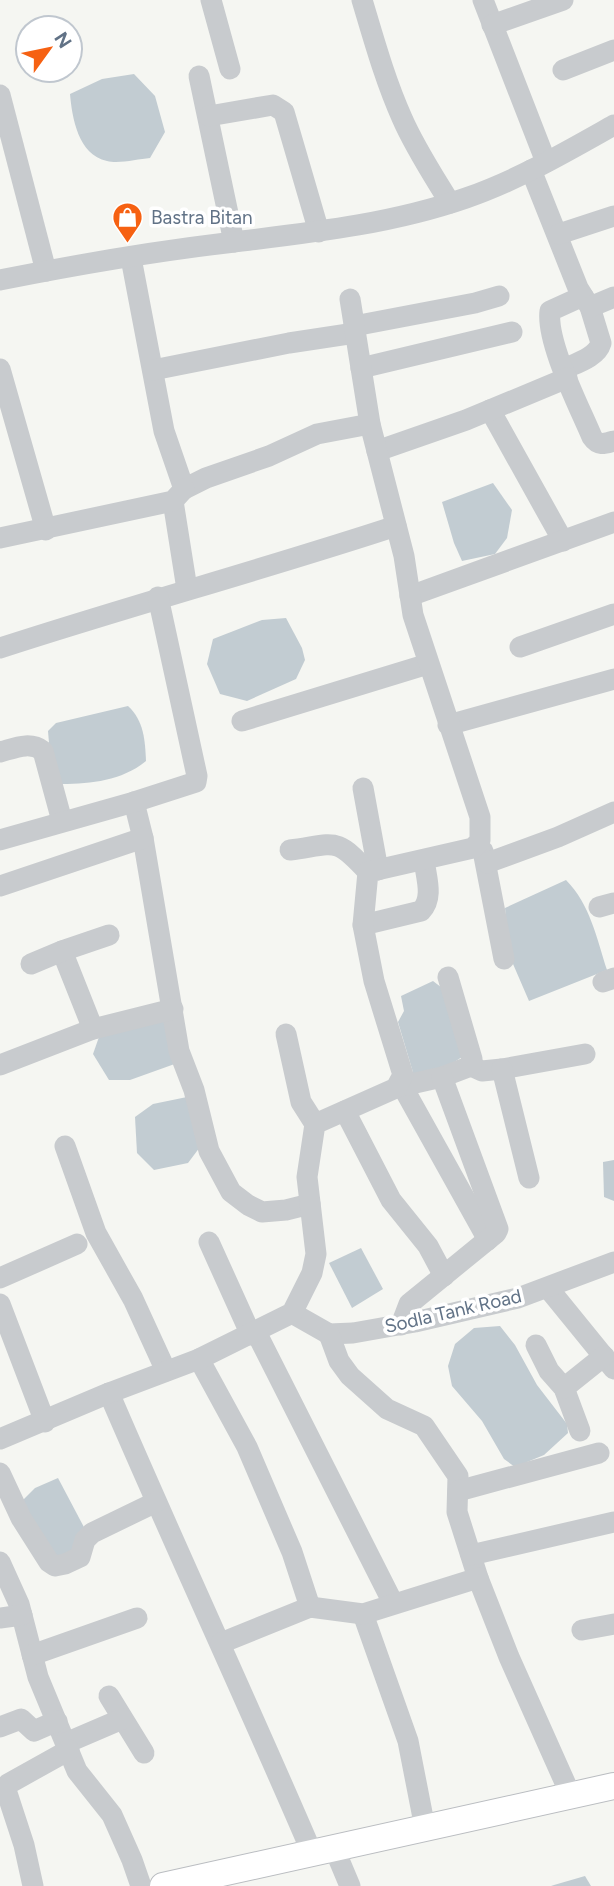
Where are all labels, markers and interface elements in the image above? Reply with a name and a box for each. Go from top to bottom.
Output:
north arrow [14,14,84,84]
text: N [49,28,76,52]
shop icon: Bastra Bitan [111,200,145,244]
place label: Bastra Bitan [151,206,253,229]
street label: Sodla Tank Road [382,1284,524,1338]

